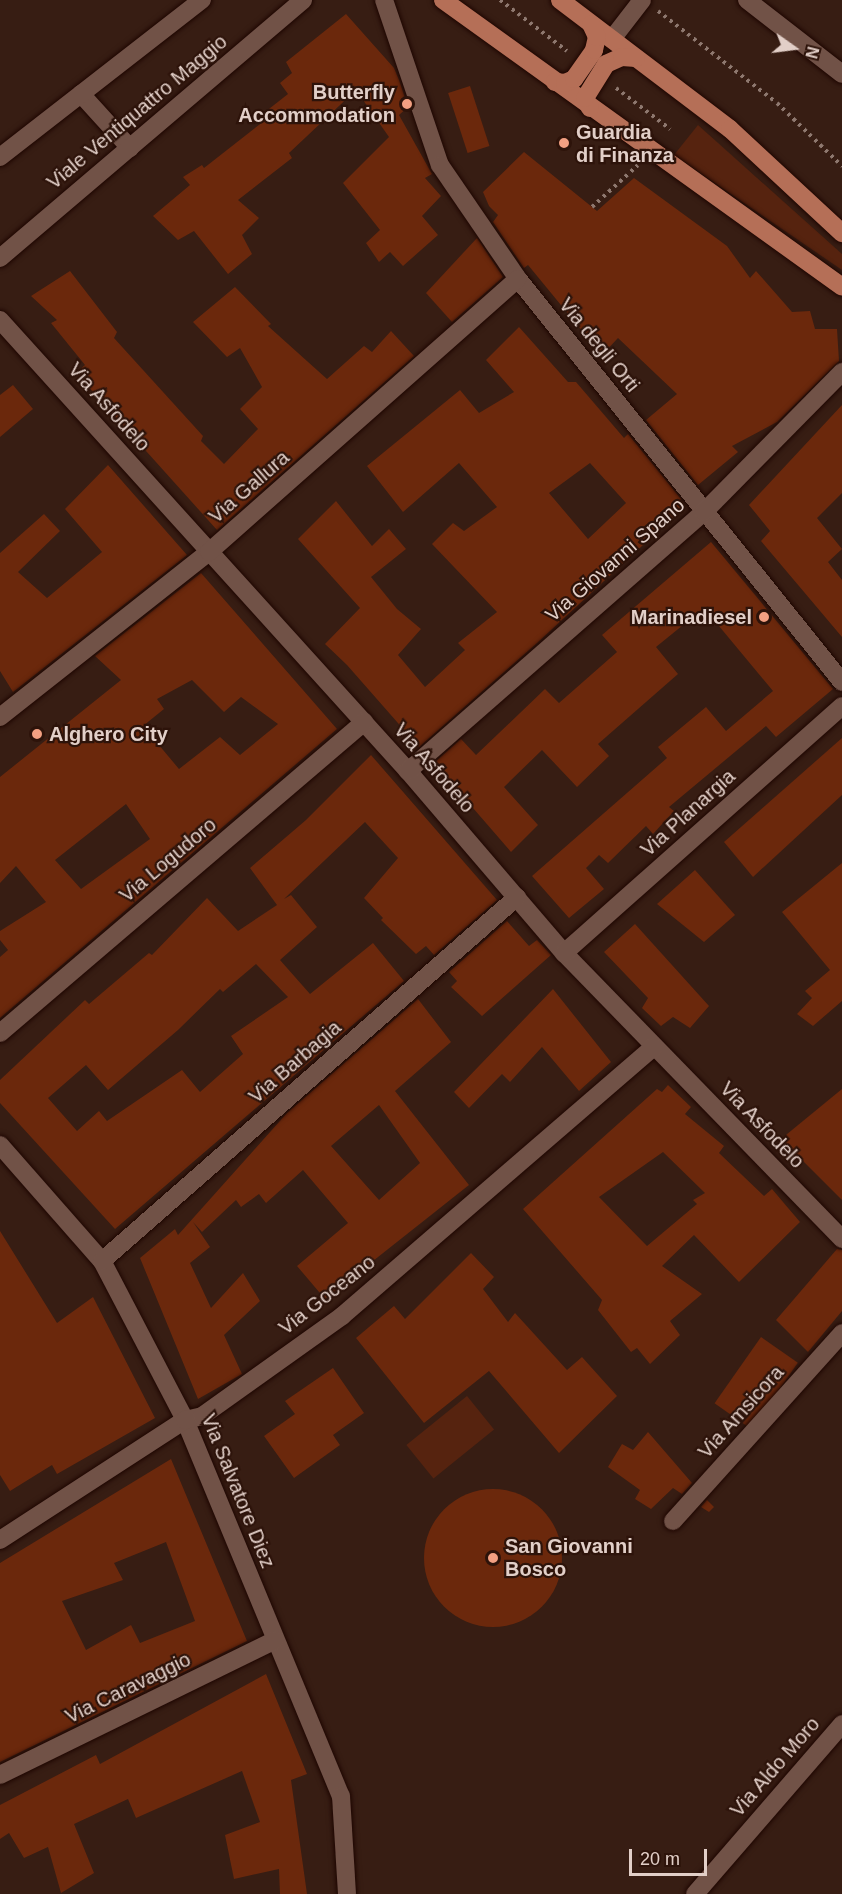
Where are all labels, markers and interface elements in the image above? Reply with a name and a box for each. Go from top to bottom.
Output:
north arrow [764,18,824,78]
street label: Viale Ventiquattro Maggio [42,30,232,194]
text: N [802,45,822,60]
place label: Butterfly Accommodation [238,80,395,127]
marker: Butterfly Accommodation [400,97,414,111]
place label: Guardia di Finanza [576,120,674,167]
marker: Guardia di Finanza [557,136,571,150]
street label: Via degli Orti [554,293,644,397]
street label: Via Asfodelo [63,357,155,457]
street label: Via Gallura [204,446,294,528]
street label: Via Giovanni Spano [541,493,689,627]
place label: Marinadiesel [631,605,752,629]
marker: Marinadiesel [757,610,771,624]
street label: Via Asfodelo [388,718,480,818]
place label: Alghero City [49,722,168,746]
marker: Alghero City [30,727,44,741]
street label: Via Planargia [636,764,740,862]
street label: Via Logudoro [115,813,221,907]
street label: Via Barbagia [244,1015,346,1109]
street label: Via Asfodelo [714,1076,810,1174]
street label: Via Goceano [274,1250,380,1340]
street label: Via Amsicora [693,1360,789,1464]
street label: Via Salvatore Diez [196,1410,280,1572]
place label: San Giovanni Bosco [505,1534,633,1581]
marker: San Giovanni Bosco [486,1551,500,1565]
street label: Via Caravaggio [61,1647,195,1729]
street label: Via Aldo Moro [725,1712,825,1822]
scale bar [632,1837,710,1875]
text: 20 m [640,1849,680,1869]

